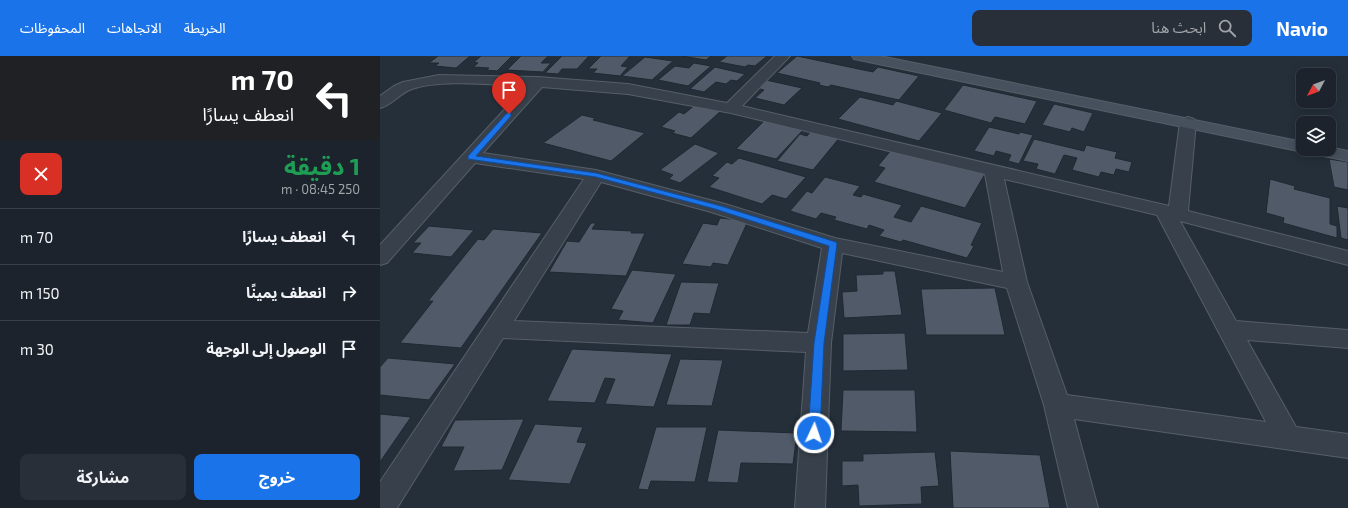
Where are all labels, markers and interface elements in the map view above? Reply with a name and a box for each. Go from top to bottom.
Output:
search box [972,10,1252,46]
icon: search [1216,17,1238,39]
text: Navio [1276,17,1328,40]
text: ابحث هنا [1151,18,1206,36]
text: المحفوظات [20,19,85,36]
text: الاتجاهات [107,19,162,36]
text: الخريطة [184,19,226,36]
text: 70 m [231,62,294,96]
north arrow [1296,68,1336,108]
map controls [1296,68,1336,156]
icon: left [308,72,360,124]
pin [492,73,526,114]
icon: arrive [498,79,520,101]
text: انعطف يسارًا [203,103,294,125]
button: layers [1296,116,1336,156]
text: 1 دقيقة [284,151,360,180]
button: close [20,153,62,195]
text: 250 m · 08:45 [281,181,360,197]
icon: left [338,226,360,248]
text: انعطف يسارًا [242,227,326,245]
text: 70 m [20,228,53,246]
icon: right [338,282,360,304]
text: انعطف يمينًا [246,283,326,301]
text: 150 m [20,284,60,302]
icon: arrive [338,338,360,360]
text: الوصول إلى الوجهة [206,339,326,357]
text: 30 m [20,340,54,358]
position arrow [793,412,835,454]
button: مشاركة [20,454,186,500]
button: خروج [194,454,360,500]

